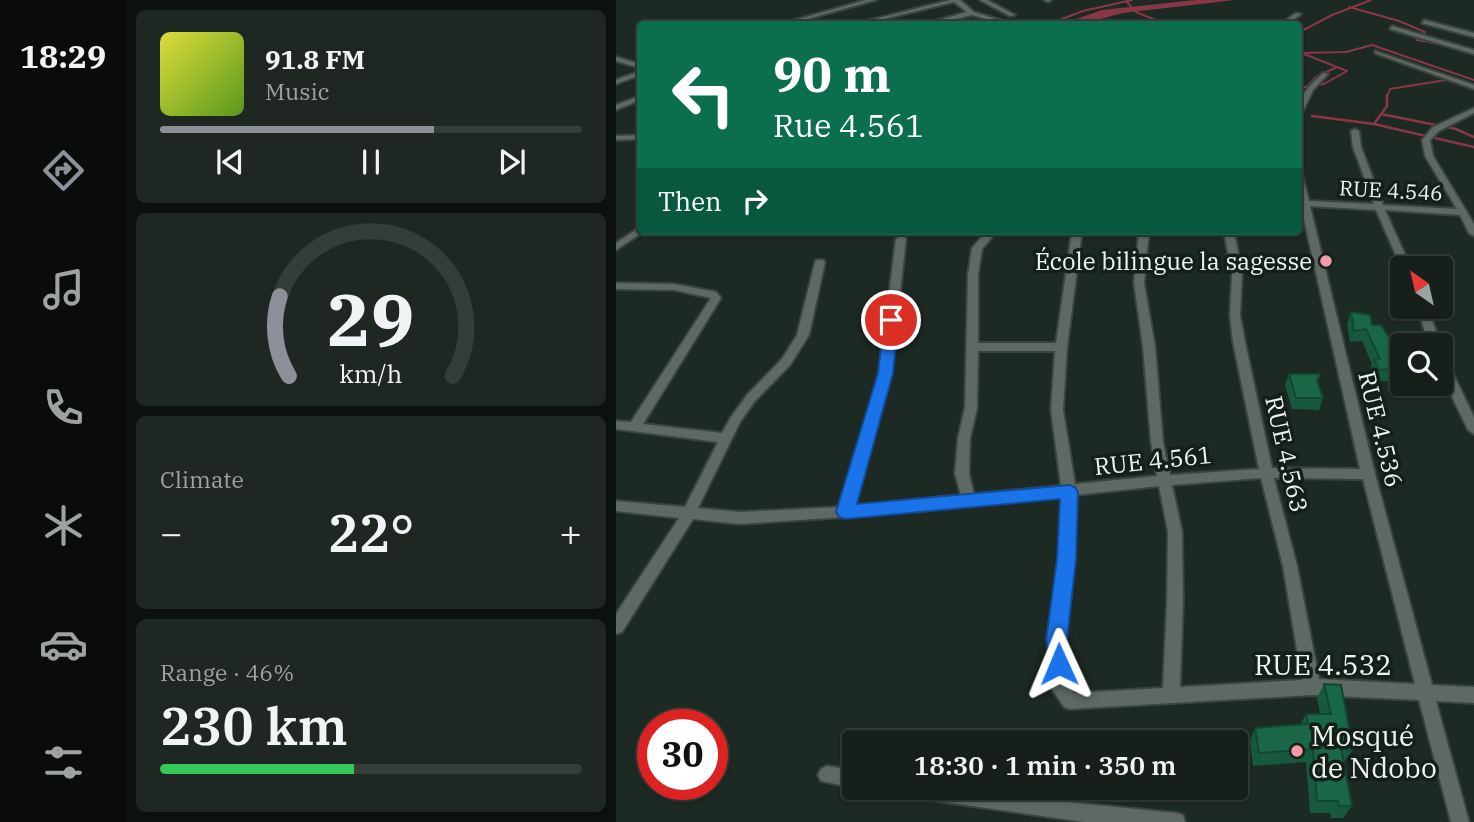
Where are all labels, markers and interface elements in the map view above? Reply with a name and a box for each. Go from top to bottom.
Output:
text: 18:29 [20,35,106,77]
text: 91.8 FM [265,42,365,76]
text: 90 m [773,42,891,105]
icon: left [658,49,749,140]
text: Music [265,76,330,106]
text: Rue 4.561 [773,104,924,146]
icon: previous [211,143,249,181]
icon: pause [352,143,390,181]
icon: next [493,143,531,181]
icon: directions [39,146,88,195]
street label: RUE 4.546 [1339,173,1443,207]
icon: right [736,182,774,220]
text: Then [658,184,722,218]
place label: École bilingue la sagesse [1035,245,1312,277]
marker: École bilingue la sagesse [1318,253,1334,269]
north arrow [1390,256,1452,318]
map controls [1390,256,1453,396]
icon: music [39,265,88,314]
text: 29 [327,271,415,366]
pin [861,290,921,350]
icon: arrive [872,301,910,339]
button: search [1390,333,1453,396]
text: km/h [339,356,403,389]
street label: RUE 4.536 [1351,368,1411,490]
icon: phone [39,383,88,432]
street label: RUE 4.563 [1258,393,1316,515]
street label: RUE 4.561 [1092,438,1214,482]
text: Climate [160,464,244,494]
text: 22° [328,499,414,566]
icon: climate [39,501,88,550]
text: − [160,508,183,557]
text: + [559,508,582,557]
icon: car [39,620,88,669]
position arrow [1022,627,1096,701]
street label: RUE 4.532 [1254,646,1392,683]
text: Range · 46% [160,657,294,687]
text: 230 km [160,692,348,759]
speed limit sign: 30 [637,709,728,800]
place label: Mosqué de Ndobo [1311,717,1437,786]
icon: filters [39,738,88,787]
marker: Mosqué de Ndobo [1289,743,1305,759]
text: 18:30 · 1 min · 350 m [914,748,1176,782]

